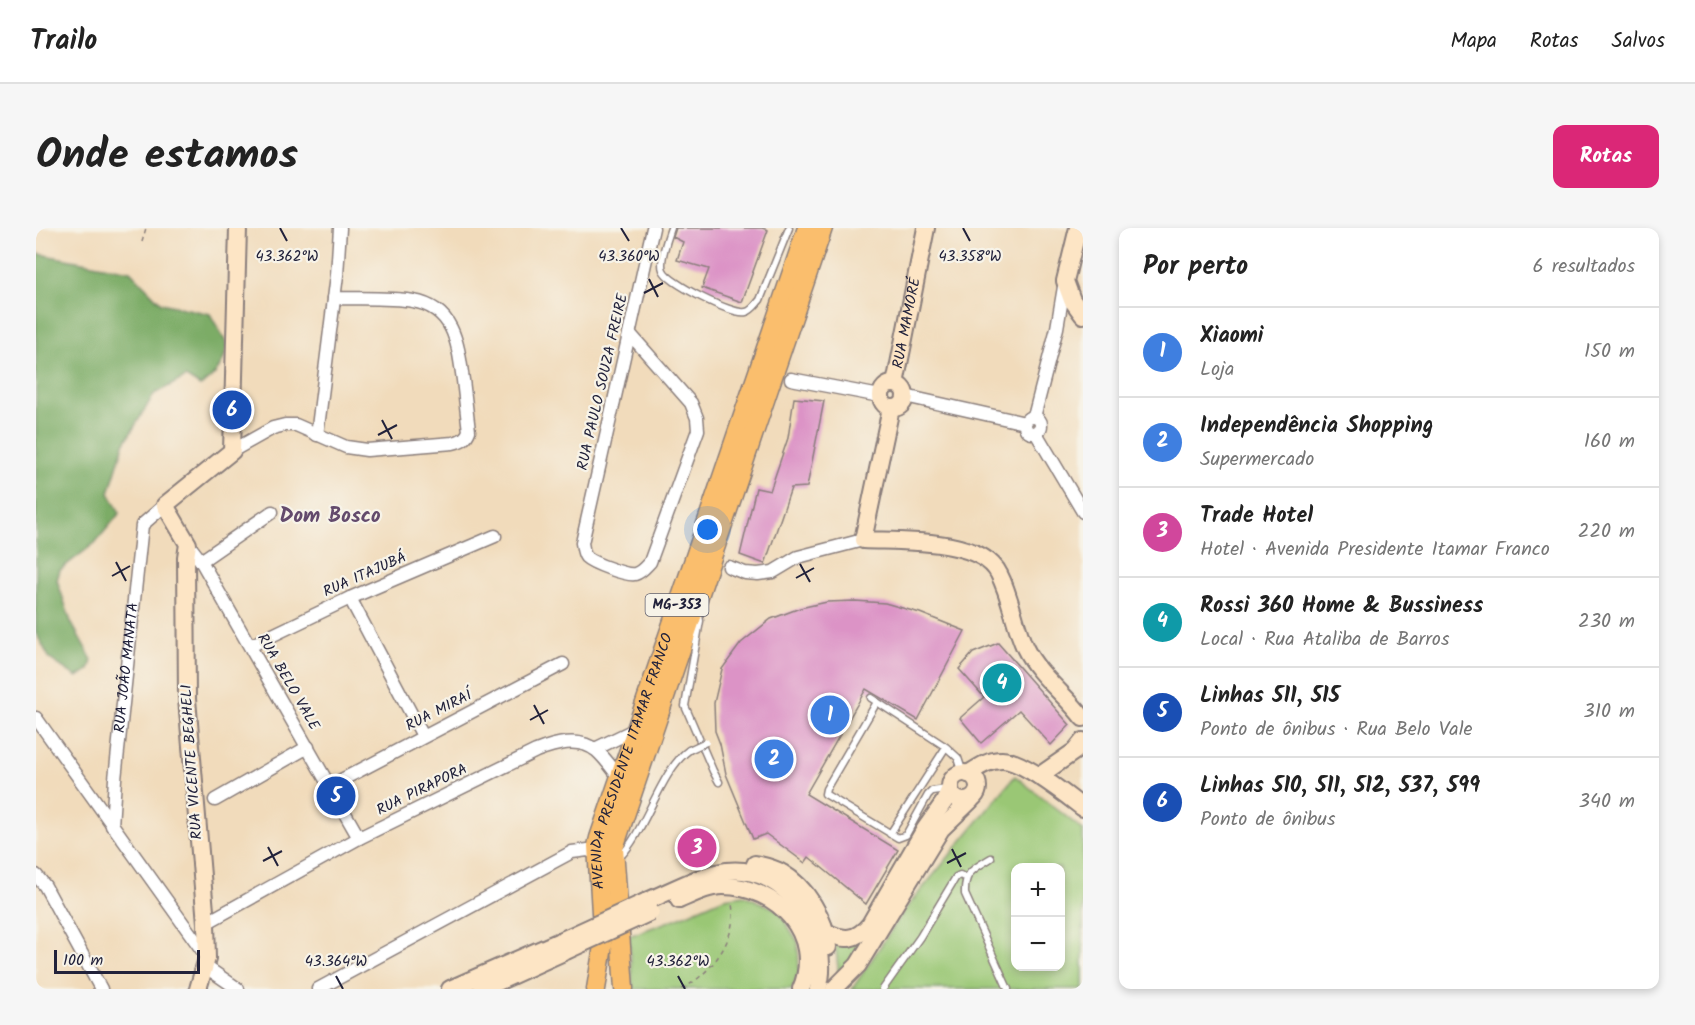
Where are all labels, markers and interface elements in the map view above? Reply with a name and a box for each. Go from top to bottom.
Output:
text: Trailo [30,19,97,64]
text: Mapa [1451,25,1497,58]
text: Rotas [1530,25,1579,58]
text: Salvos [1612,25,1665,58]
text: Onde estamos [36,123,298,190]
button: Rotas [1553,125,1659,188]
text: 43.362°W [256,245,319,269]
text: 43.360°W [598,245,660,269]
text: 43.358°W [939,245,1002,269]
text: Por perto [1143,246,1248,288]
text: 6 resultados [1533,251,1635,283]
street label: RUA MAMORÉ [886,274,928,371]
street label: RUA PAULO SOUZA FREIRE [571,290,635,473]
text: Xiaomi [1200,319,1264,354]
text: 1 [1159,336,1166,368]
text: 150 m [1584,336,1635,368]
text: Loja [1200,354,1234,386]
pin: 6 [212,388,252,432]
text: Independência Shopping [1200,409,1433,444]
text: 2 [1157,426,1168,458]
text: 160 m [1584,426,1635,458]
text: Supermercado [1200,444,1314,476]
text: Trade Hotel [1200,499,1313,534]
district label: Dom Bosco [279,500,381,533]
your location [693,515,722,544]
text: 3 [1157,516,1168,548]
text: 220 m [1578,516,1635,548]
text: Hotel · Avenida Presidente Itamar Franco [1200,534,1550,566]
street label: RUA ITAJUBÁ [319,546,411,604]
text: Rossi 360 Home & Bussiness [1200,589,1483,624]
road number: MG-353 [646,594,708,616]
street label: RUA JOÃO MANATA [108,601,146,734]
text: 4 [1157,606,1168,638]
text: 230 m [1578,606,1635,638]
text: Local · Rua Ataliba de Barros [1200,624,1449,656]
street label: RUA BELO VALE [250,629,326,736]
street label: AVENIDA PRESIDENTE ITAMAR FRANCO [585,630,680,890]
pin: 4 [982,660,1022,706]
text: Linhas 511, 515 [1200,679,1340,714]
street label: RUA VICENTE BEGHELI [175,683,209,840]
street label: RUA MIRAÍ [402,683,479,738]
pin: 1 [810,692,850,738]
text: 5 [1157,696,1168,728]
text: 310 m [1583,696,1635,728]
text: Ponto de ônibus · Rua Belo Vale [1200,714,1473,746]
pin: 2 [754,736,794,782]
street label: RUA PIRAPORA [372,758,472,822]
text: Linhas 510, 511, 512, 537, 599 [1200,769,1480,804]
pin: 5 [316,774,356,818]
text: 6 [1157,786,1168,818]
text: 340 m [1579,786,1635,818]
text: Ponto de ônibus [1200,804,1336,836]
pin: 3 [678,826,716,870]
map controls [1011,863,1065,971]
button: + [1011,863,1065,917]
button: − [1011,917,1065,971]
scale bar [54,947,200,974]
text: 100 m [63,948,103,973]
text: 43.364°W [305,950,367,974]
text: 43.362°W [647,950,710,974]

